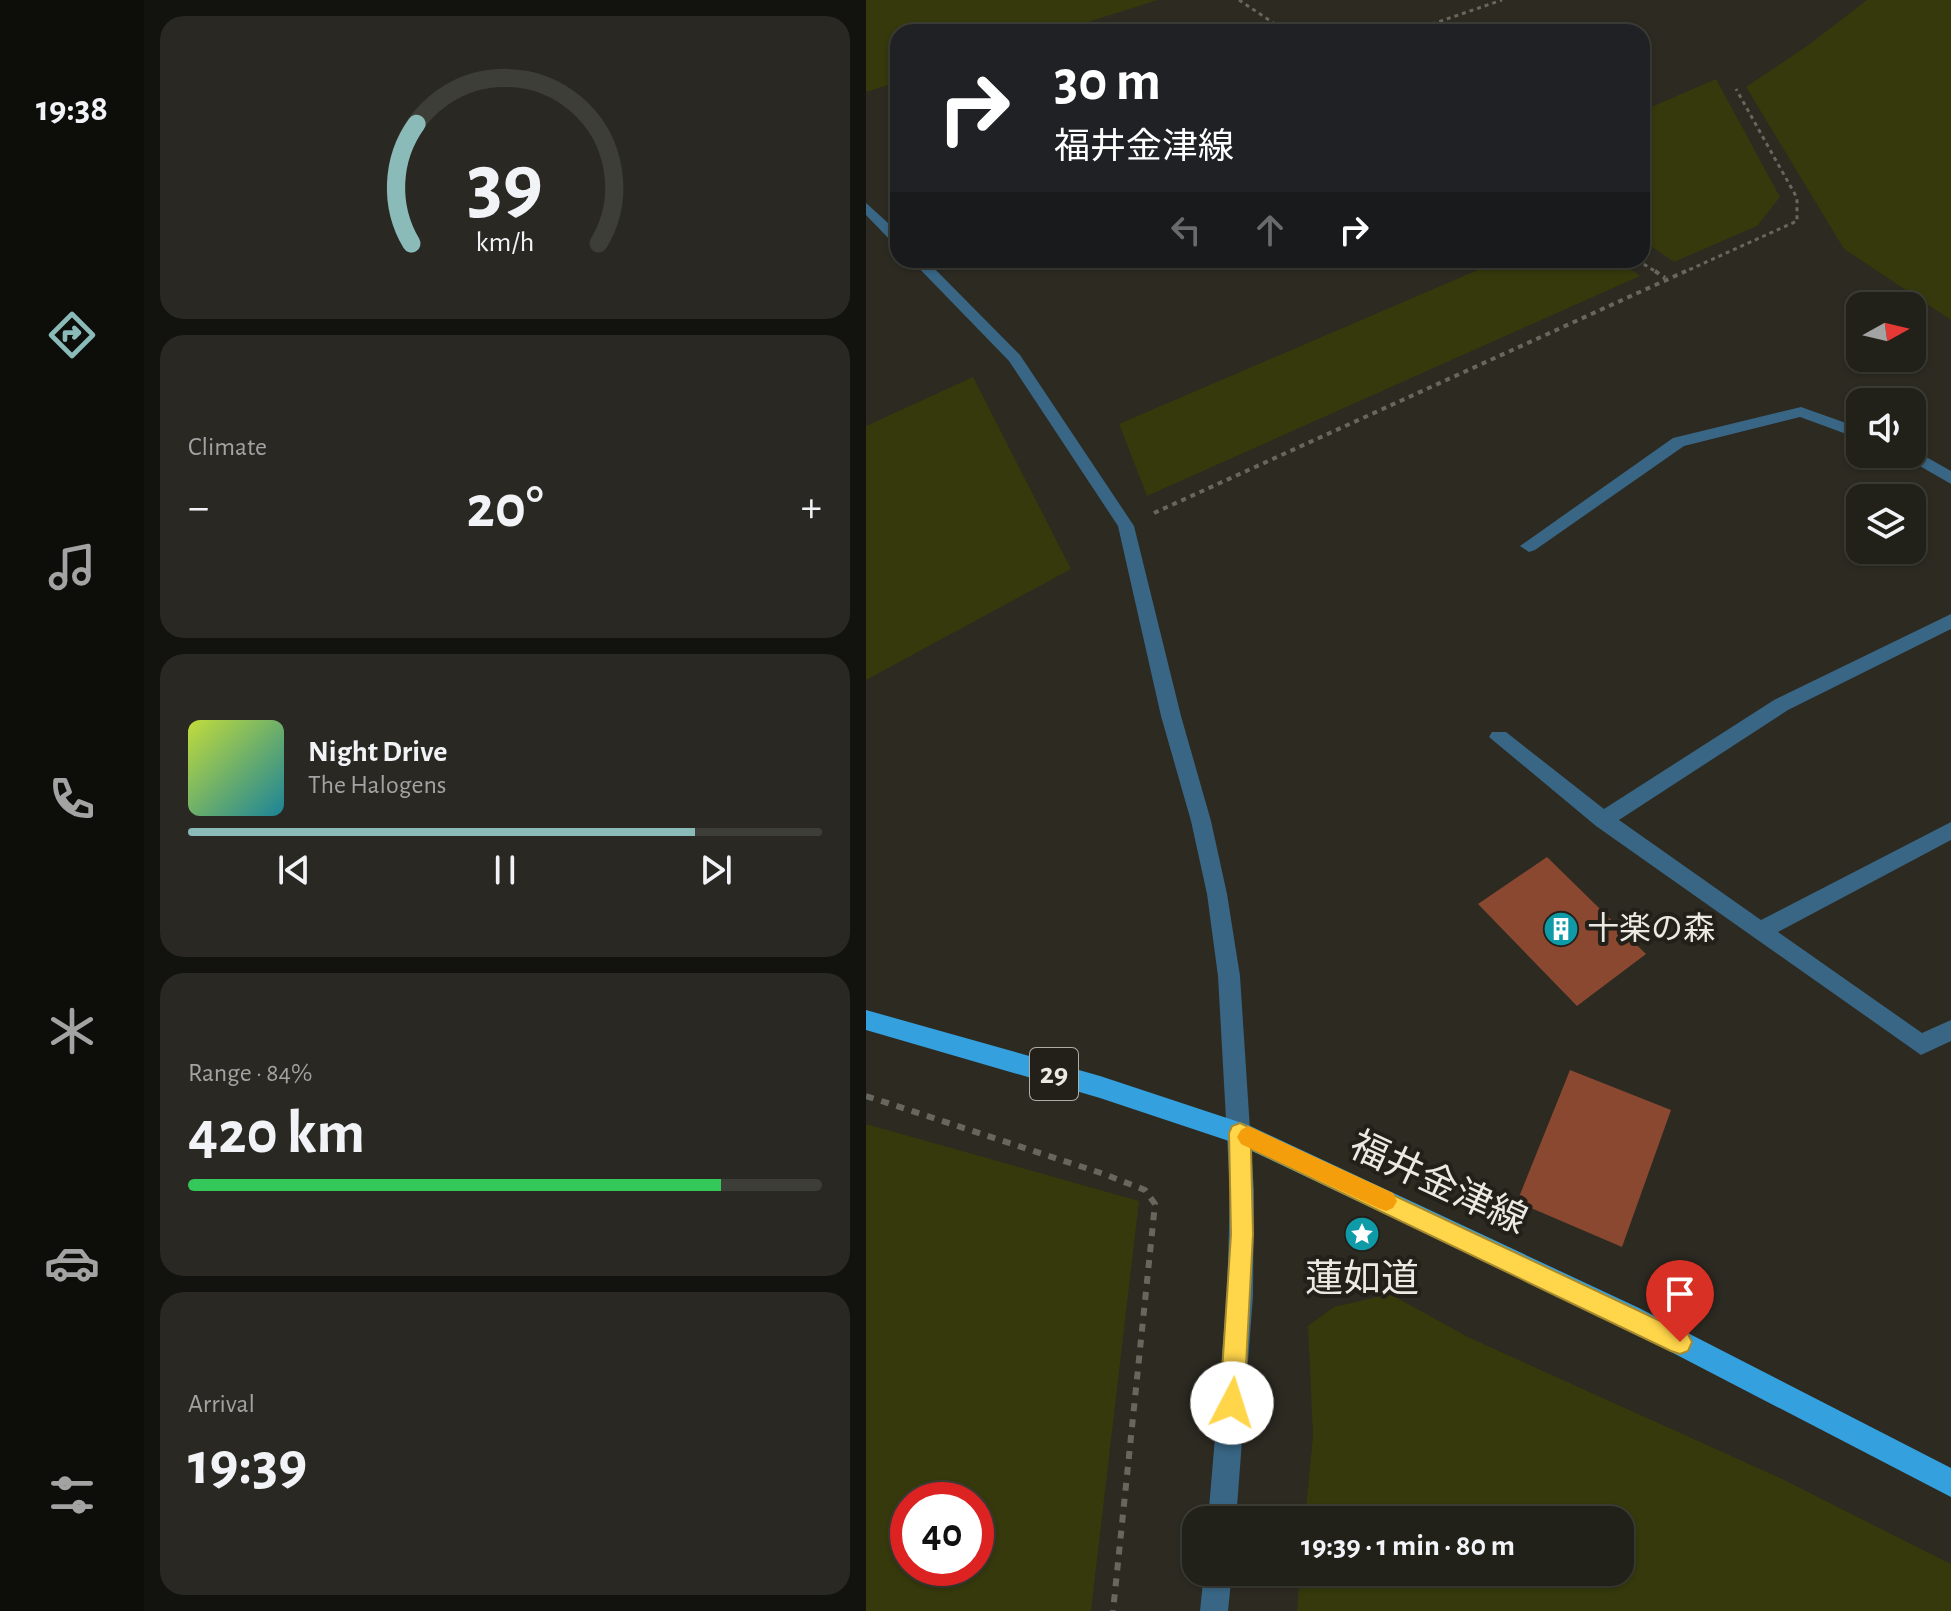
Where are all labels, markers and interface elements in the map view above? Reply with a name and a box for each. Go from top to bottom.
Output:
text: 30 m [1054,54,1161,110]
icon: right [922,56,1026,160]
text: 19:38 [36,91,108,127]
text: 福井金津線 [1054,129,1234,165]
text: 39 [467,142,543,226]
icon: left [1164,208,1208,252]
icon: ahead [1248,208,1292,252]
icon: right [1332,208,1376,252]
text: km/h [476,228,534,257]
north arrow [1846,292,1926,372]
map controls [1846,292,1926,564]
icon: directions [44,307,100,363]
button: sound [1846,388,1926,468]
text: Climate [188,434,267,460]
text: 20° [466,478,544,538]
button: layers [1846,484,1926,564]
text: − [188,486,209,530]
text: + [801,486,822,530]
icon: music [44,539,100,595]
text: Night Drive [308,737,447,767]
icon: phone [44,771,100,827]
text: The Halogens [308,772,446,798]
icon: previous [272,848,316,892]
icon: pause [483,848,527,892]
icon: next [694,848,738,892]
building icon: 十楽の森 [1542,910,1580,948]
place label: 十楽の森 [1587,911,1715,945]
icon: climate [44,1003,100,1059]
road number: 29 [1030,1048,1078,1100]
text: Range · 84% [188,1060,313,1086]
text: 420 km [188,1104,365,1164]
street label: 福井金津線 [1344,1124,1533,1241]
place icon: 蓮如道 [1343,1215,1381,1253]
icon: car [44,1235,100,1291]
place label: 蓮如道 [1305,1259,1419,1299]
pin [1646,1260,1714,1342]
icon: arrive [1658,1272,1702,1316]
position arrow [1190,1361,1274,1445]
text: Arrival [188,1391,255,1417]
text: 19:39 [188,1435,307,1495]
icon: filters [44,1467,100,1523]
speed limit sign: 40 [890,1482,994,1586]
text: 19:39 · 1 min · 80 m [1301,1531,1515,1561]

